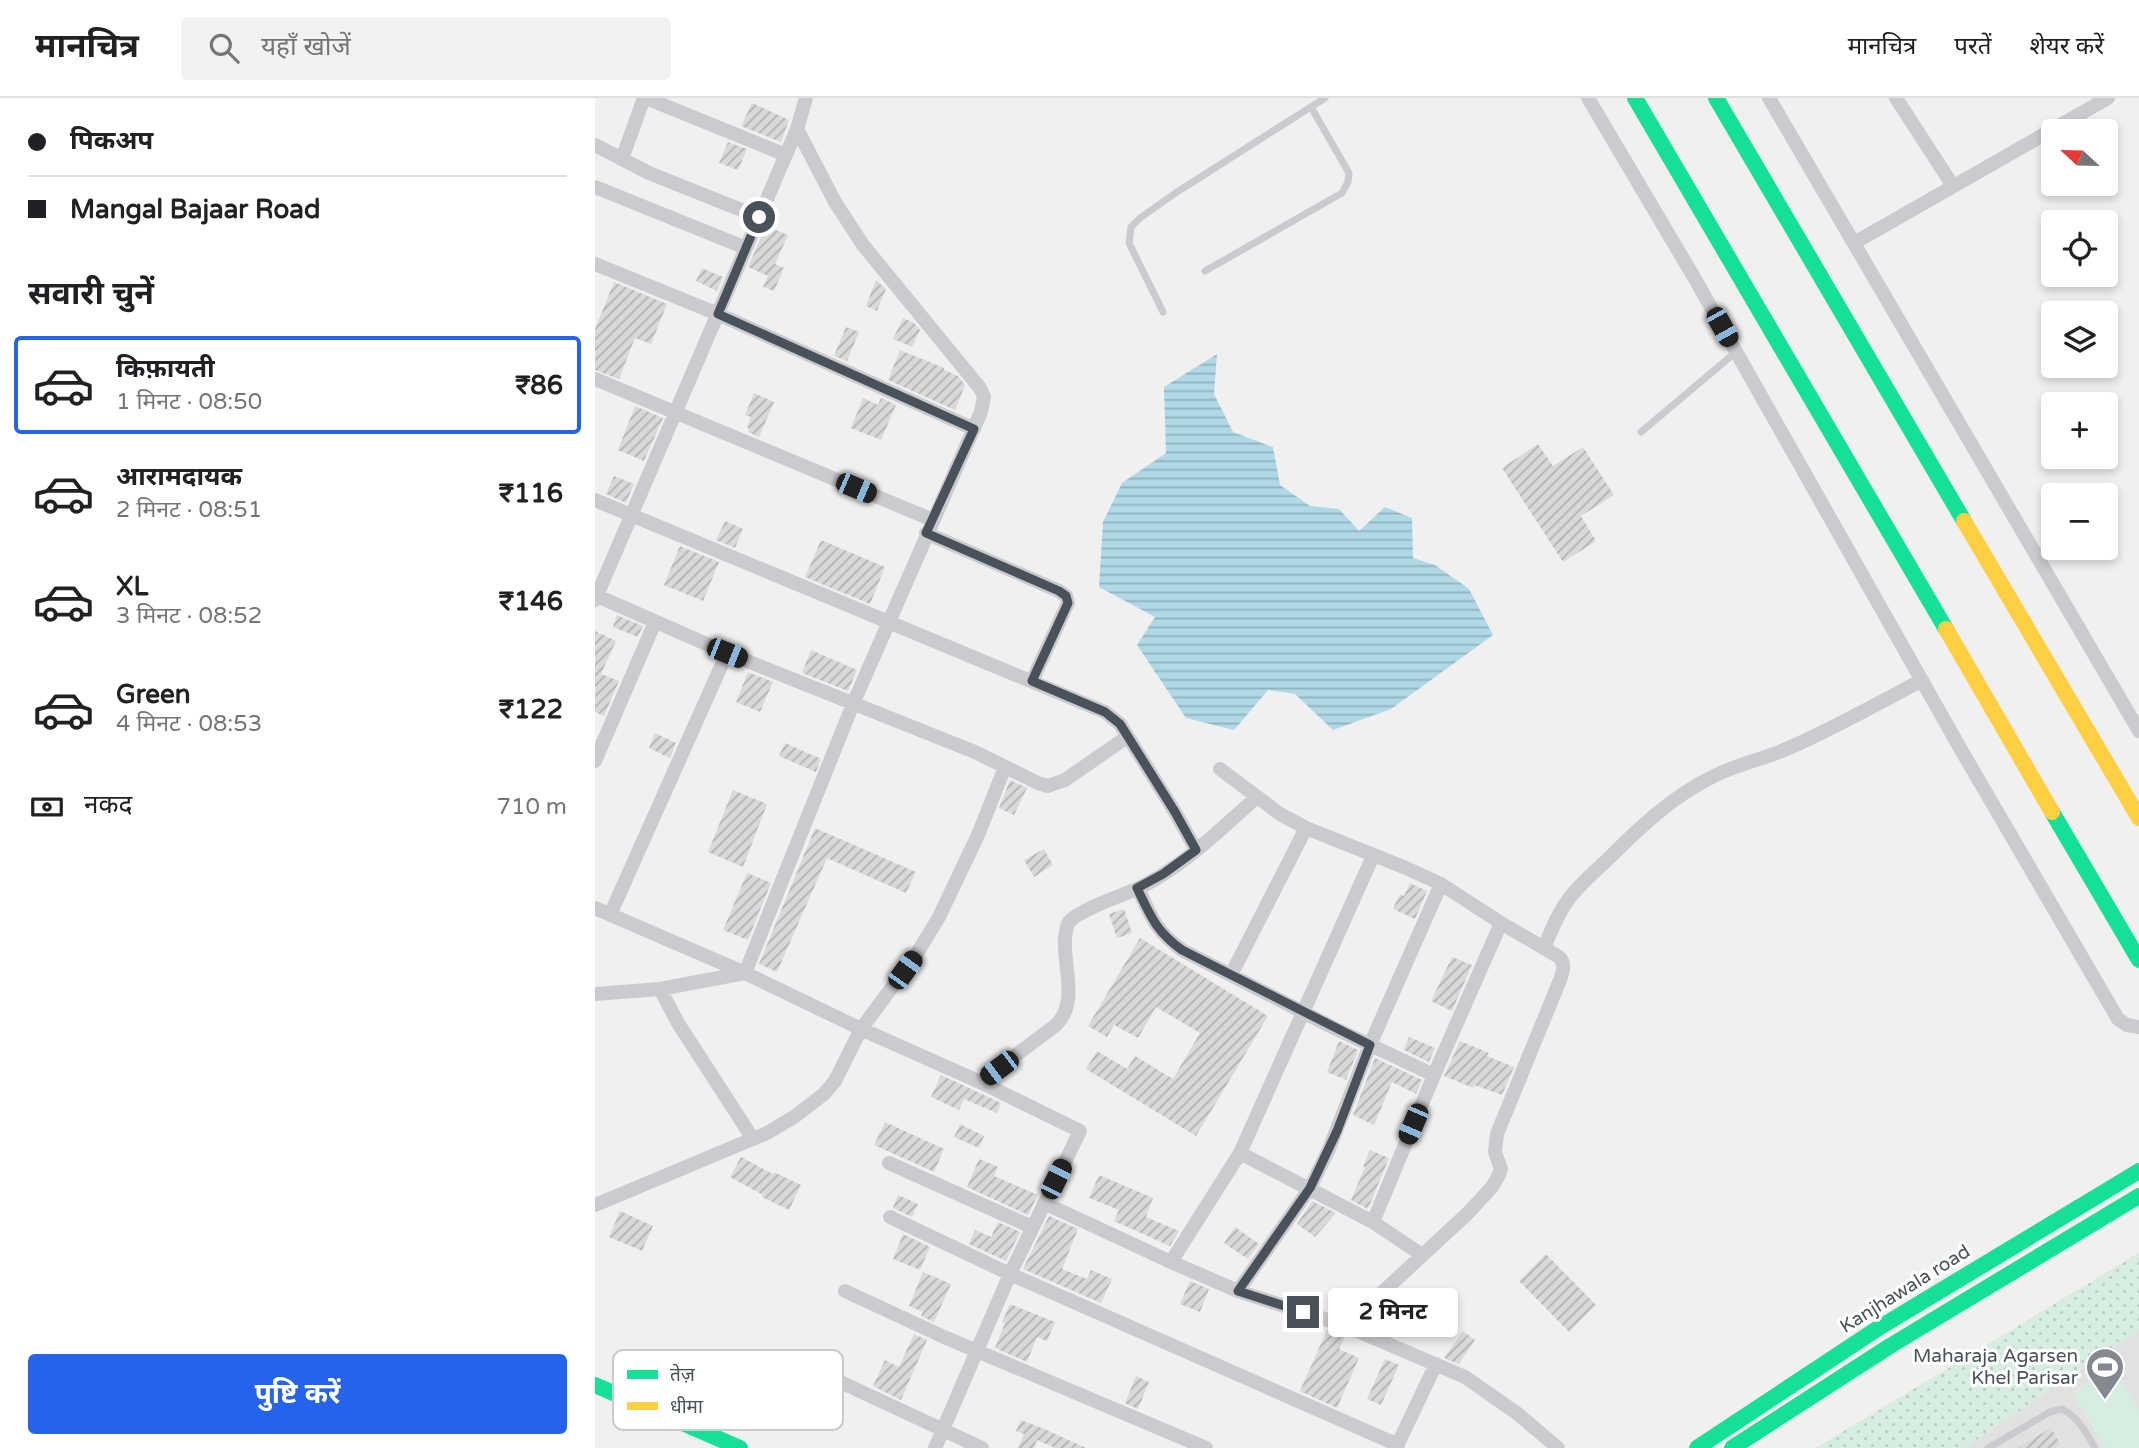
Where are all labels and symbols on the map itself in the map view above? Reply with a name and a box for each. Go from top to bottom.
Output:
north arrow [2041,119,2117,196]
route start [743,201,775,233]
car [1703,304,1742,350]
car [833,470,880,506]
car [704,635,751,671]
car [885,947,926,993]
car [976,1047,1023,1089]
car [1396,1101,1431,1147]
car [1038,1156,1075,1202]
street label: Kanjhawala road [1836,1240,1974,1338]
callout: 2 मिनट [1327,1288,1457,1336]
route end [1287,1296,1319,1328]
place label: Maharaja Agarsen Khel Parisar [1913,1345,2079,1389]
sports icon: Maharaja Agarsen Khel Parisar [2084,1346,2126,1401]
legend [613,1350,843,1430]
text: तेज़ [670,1363,696,1386]
text: धीमा [670,1396,704,1418]

